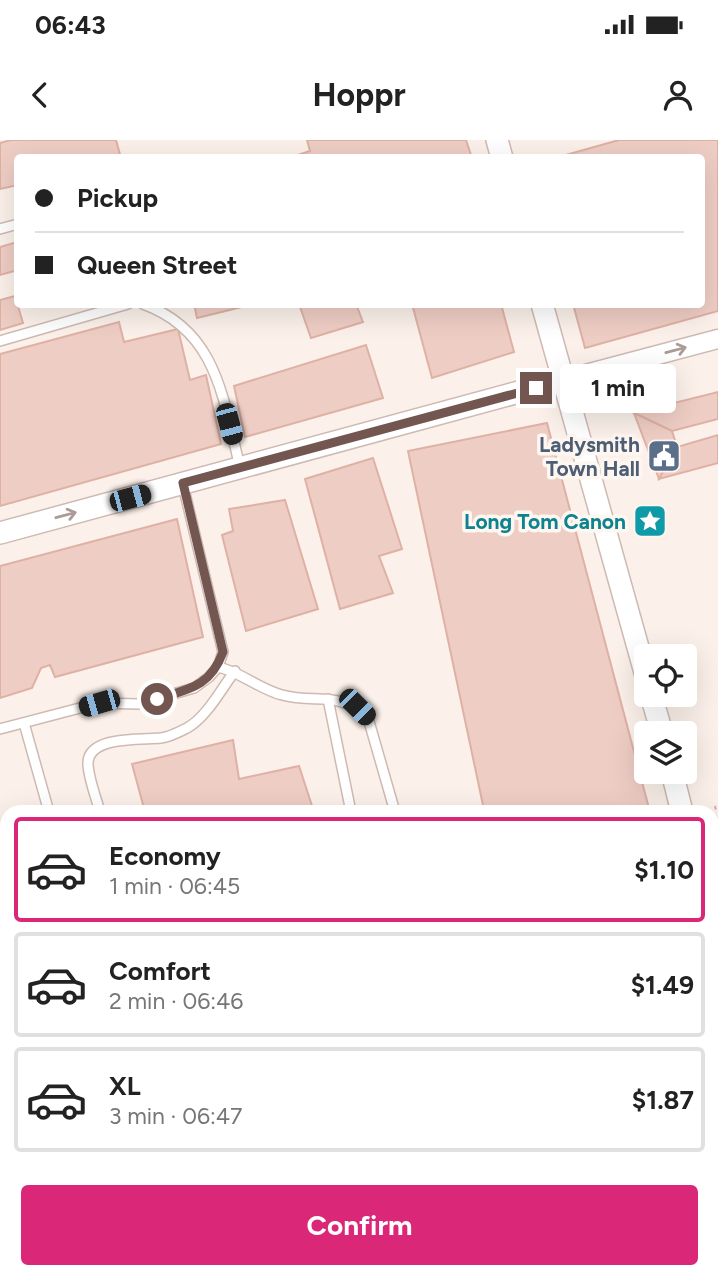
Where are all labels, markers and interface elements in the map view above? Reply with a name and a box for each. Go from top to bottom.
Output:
text: 06:43 [35,9,106,41]
icon: back [21,76,59,114]
text: Hoppr [312,76,406,114]
icon: person [659,76,697,114]
text: Pickup [77,182,158,214]
text: Queen Street [77,249,237,281]
one-way arrow [665,343,687,356]
callout: 1 min [560,364,676,412]
route end [520,372,552,404]
text: 1 min [591,374,645,402]
car [214,401,245,447]
place label: Ladysmith Town Hall [539,432,640,481]
public building icon: Ladysmith Town Hall [645,437,683,475]
car [107,482,154,514]
place icon: Long Tom Canon [631,502,669,540]
one-way arrow [54,508,77,521]
place label: Long Tom Canon [464,509,626,534]
map controls [634,644,697,784]
button: locate [634,644,697,707]
route start [141,683,173,715]
car [335,685,380,729]
car [76,687,123,719]
button: layers [634,721,697,784]
icon: car [25,838,88,901]
text: Economy [109,840,221,872]
text: $1.10 [634,854,694,886]
text: 1 min · 06:45 [109,872,240,900]
icon: car [25,953,88,1016]
text: Comfort [109,955,211,987]
text: $1.49 [631,969,694,1001]
text: 2 min · 06:46 [109,987,243,1015]
icon: car [25,1068,88,1131]
text: XL [109,1070,141,1102]
text: $1.87 [632,1084,694,1116]
text: 3 min · 06:47 [109,1102,242,1130]
button: Confirm [21,1185,698,1265]

